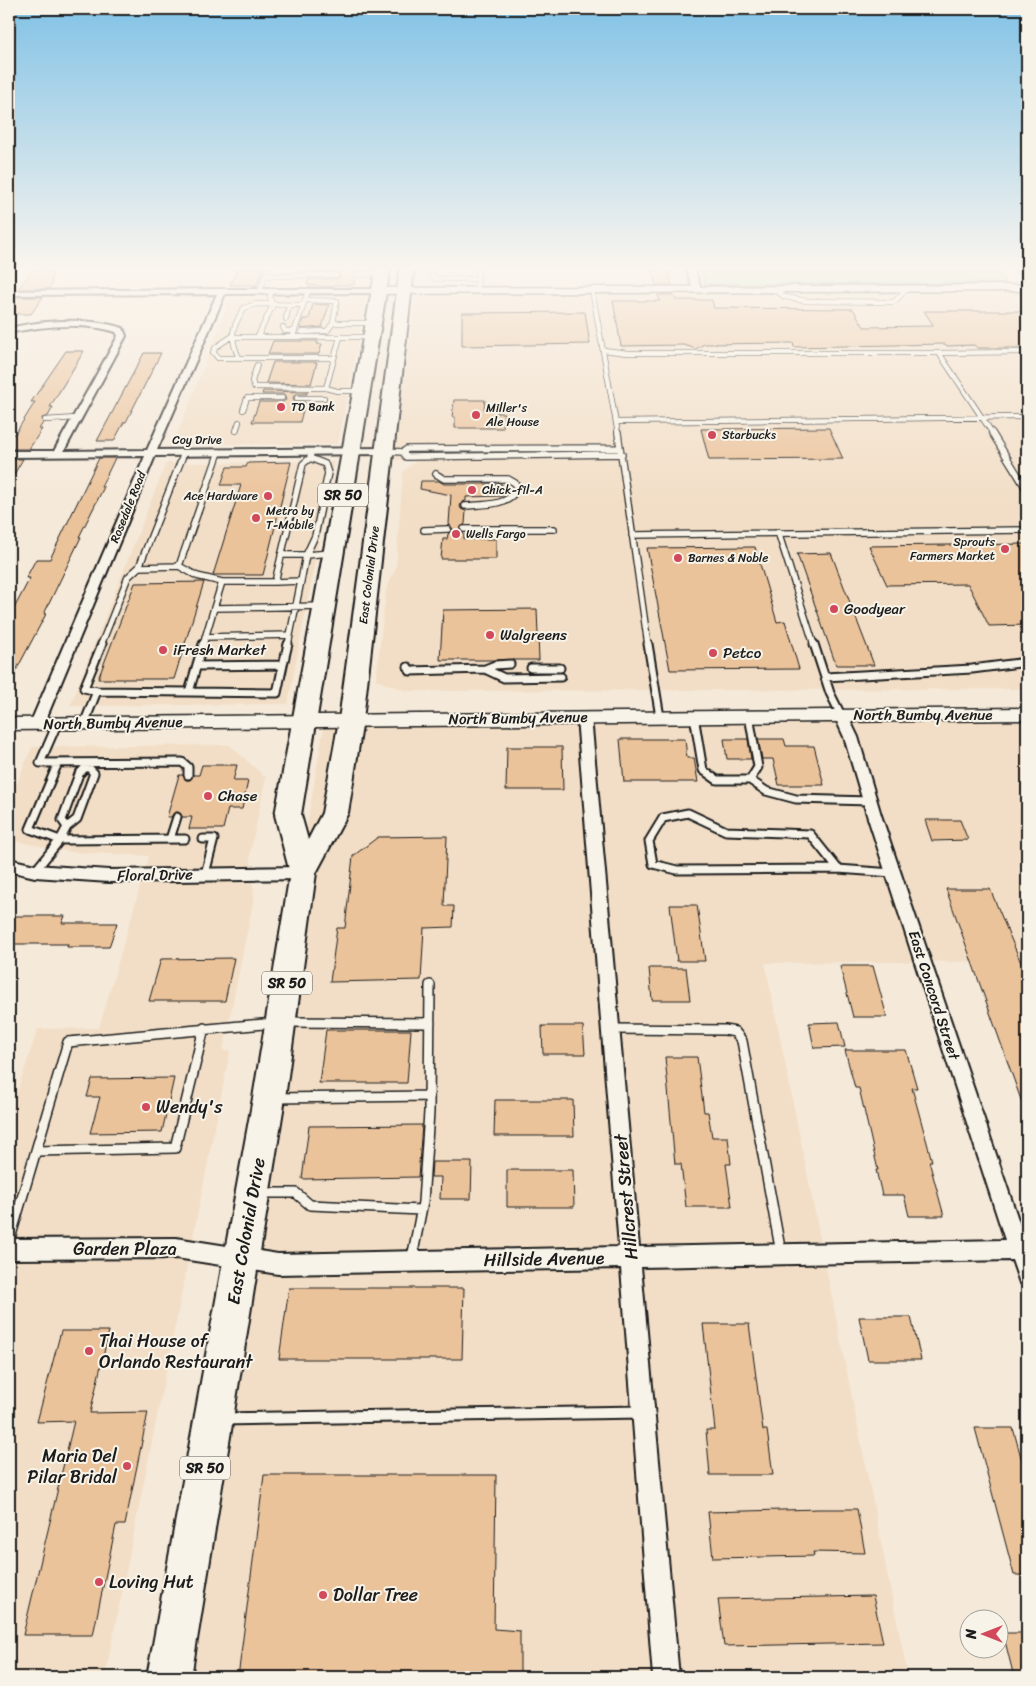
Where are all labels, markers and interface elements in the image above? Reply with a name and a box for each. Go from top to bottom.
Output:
place label: TD Bank [291,396,335,418]
place label: Miller's Ale House [485,397,539,433]
marker: TD Bank [275,401,287,413]
marker: Miller's Ale House [470,409,482,421]
place label: Starbucks [722,424,776,446]
street label: Coy Drive [172,429,222,451]
marker: Starbucks [706,429,718,441]
street label: Rosedale Road [104,466,153,546]
place label: Chick-fil-A [482,479,543,501]
road number: SR 50 [318,484,368,506]
marker: Chick-fil-A [466,484,478,496]
place label: Ace Hardware [183,485,258,507]
marker: Ace Hardware [262,490,274,502]
place label: Metro by T-Mobile [266,500,315,536]
marker: Metro by T-Mobile [250,512,262,524]
place label: Wells Fargo [466,523,526,545]
street label: East Colonial Drive [352,525,386,625]
marker: Wells Fargo [450,528,462,540]
place label: Sprouts Farmers Market [910,531,995,567]
marker: Sprouts Farmers Market [999,543,1011,555]
place label: Barnes & Noble [688,547,768,569]
marker: Barnes & Noble [672,552,684,564]
place label: Goodyear [844,596,906,622]
marker: Goodyear [828,603,840,615]
place label: Walgreens [500,622,567,648]
marker: Walgreens [484,629,496,641]
place label: iFresh Market [173,637,267,663]
place label: Petco [723,640,762,666]
marker: iFresh Market [157,644,169,656]
marker: Petco [707,647,719,659]
street label: North Bumby Avenue [853,702,993,728]
street label: North Bumby Avenue [448,704,588,732]
street label: North Bumby Avenue [43,709,183,737]
place label: Chase [218,783,258,809]
marker: Chase [202,790,214,802]
street label: Floral Drive [117,861,193,889]
street label: East Concord Street [901,927,967,1064]
road number: SR 50 [262,971,312,994]
place label: Wendy's [156,1091,223,1123]
marker: Wendy's [140,1101,152,1113]
street label: Hillcrest Street [605,1132,647,1261]
street label: East Colonial Drive [217,1155,275,1307]
street label: Garden Plaza [73,1233,177,1265]
street label: Hillside Avenue [483,1242,605,1276]
place label: Thai House of Orlando Restaurant [99,1325,253,1378]
marker: Thai House of Orlando Restaurant [83,1345,95,1357]
place label: Maria Del Pilar Bridal [27,1440,118,1493]
road number: SR 50 [180,1456,230,1480]
marker: Maria Del Pilar Bridal [121,1460,133,1472]
place label: Loving Hut [109,1566,194,1598]
marker: Loving Hut [93,1576,105,1588]
place label: Dollar Tree [333,1579,418,1611]
marker: Dollar Tree [317,1589,329,1601]
north arrow [958,1608,1008,1658]
text: N [959,1629,984,1640]

